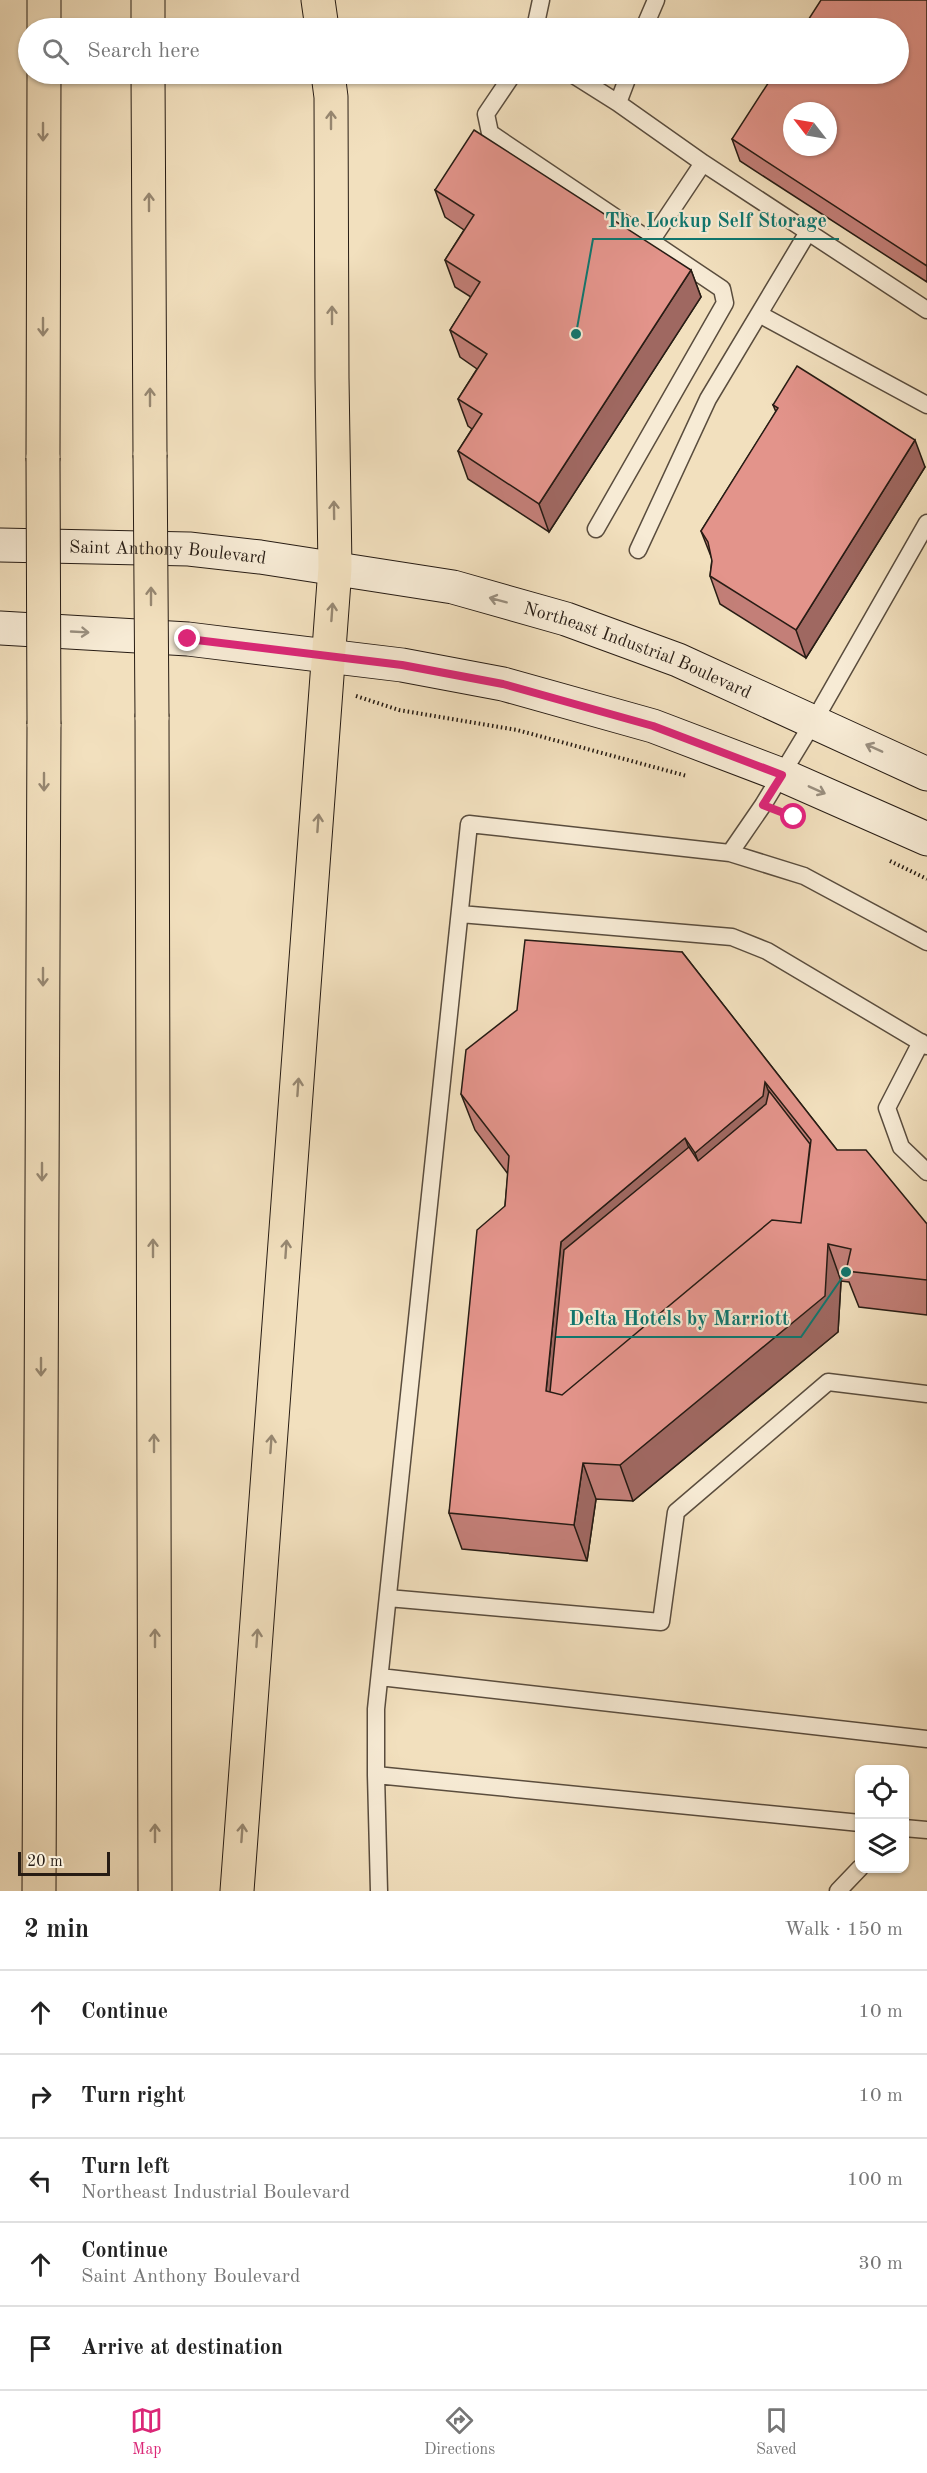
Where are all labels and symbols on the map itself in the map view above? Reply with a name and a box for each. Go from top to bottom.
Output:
north arrow [783,102,837,156]
one-way arrow [325,110,337,130]
one-way arrow [38,121,49,141]
one-way arrow [143,192,155,212]
callout: The Lockup Self Storage [593,201,839,239]
text: The Lockup Self Storage [605,212,827,232]
one-way arrow [326,305,338,325]
one-way arrow [37,316,49,336]
one-way arrow [144,387,156,407]
one-way arrow [328,500,340,520]
street label: Saint Anthony Boulevard [69,538,268,568]
one-way arrow [145,586,157,606]
one-way arrow [489,594,508,605]
street label: Northeast Industrial Boulevard [521,599,754,702]
one-way arrow [327,603,338,623]
route end [174,625,200,651]
one-way arrow [69,627,89,638]
one-way arrow [866,742,884,754]
one-way arrow [38,772,50,792]
one-way arrow [808,785,826,796]
route start [780,803,806,829]
one-way arrow [312,814,323,834]
one-way arrow [37,967,49,987]
one-way arrow [293,1078,304,1098]
one-way arrow [36,1162,48,1182]
one-way arrow [148,1238,159,1258]
one-way arrow [281,1240,292,1260]
callout: Delta Hotels by Marriott [556,1299,801,1337]
text: Delta Hotels by Marriott [569,1310,789,1330]
one-way arrow [36,1357,47,1377]
one-way arrow [148,1433,160,1453]
one-way arrow [266,1434,277,1454]
one-way arrow [149,1628,161,1648]
one-way arrow [251,1629,262,1649]
one-way arrow [149,1823,161,1843]
one-way arrow [237,1823,248,1843]
scale bar [18,1849,110,1876]

